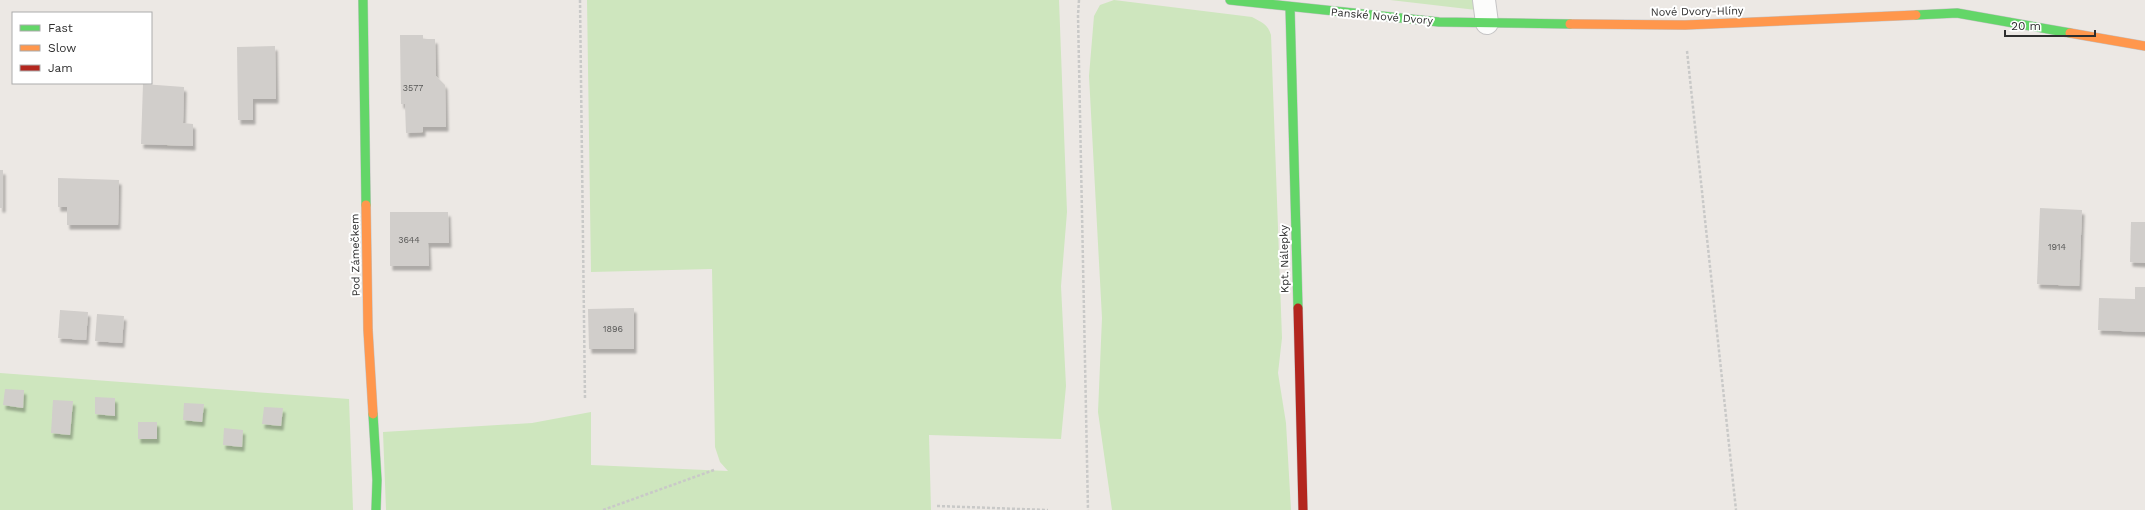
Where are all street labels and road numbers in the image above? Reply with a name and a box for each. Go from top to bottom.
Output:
street label: Nové Dvory-Hlíny [1651,4,1744,19]
street label: Panské Nové Dvory [1330,6,1434,27]
street label: Pod Zámečkem [348,213,363,297]
street label: Kpt. Nálepky [1277,225,1292,293]

